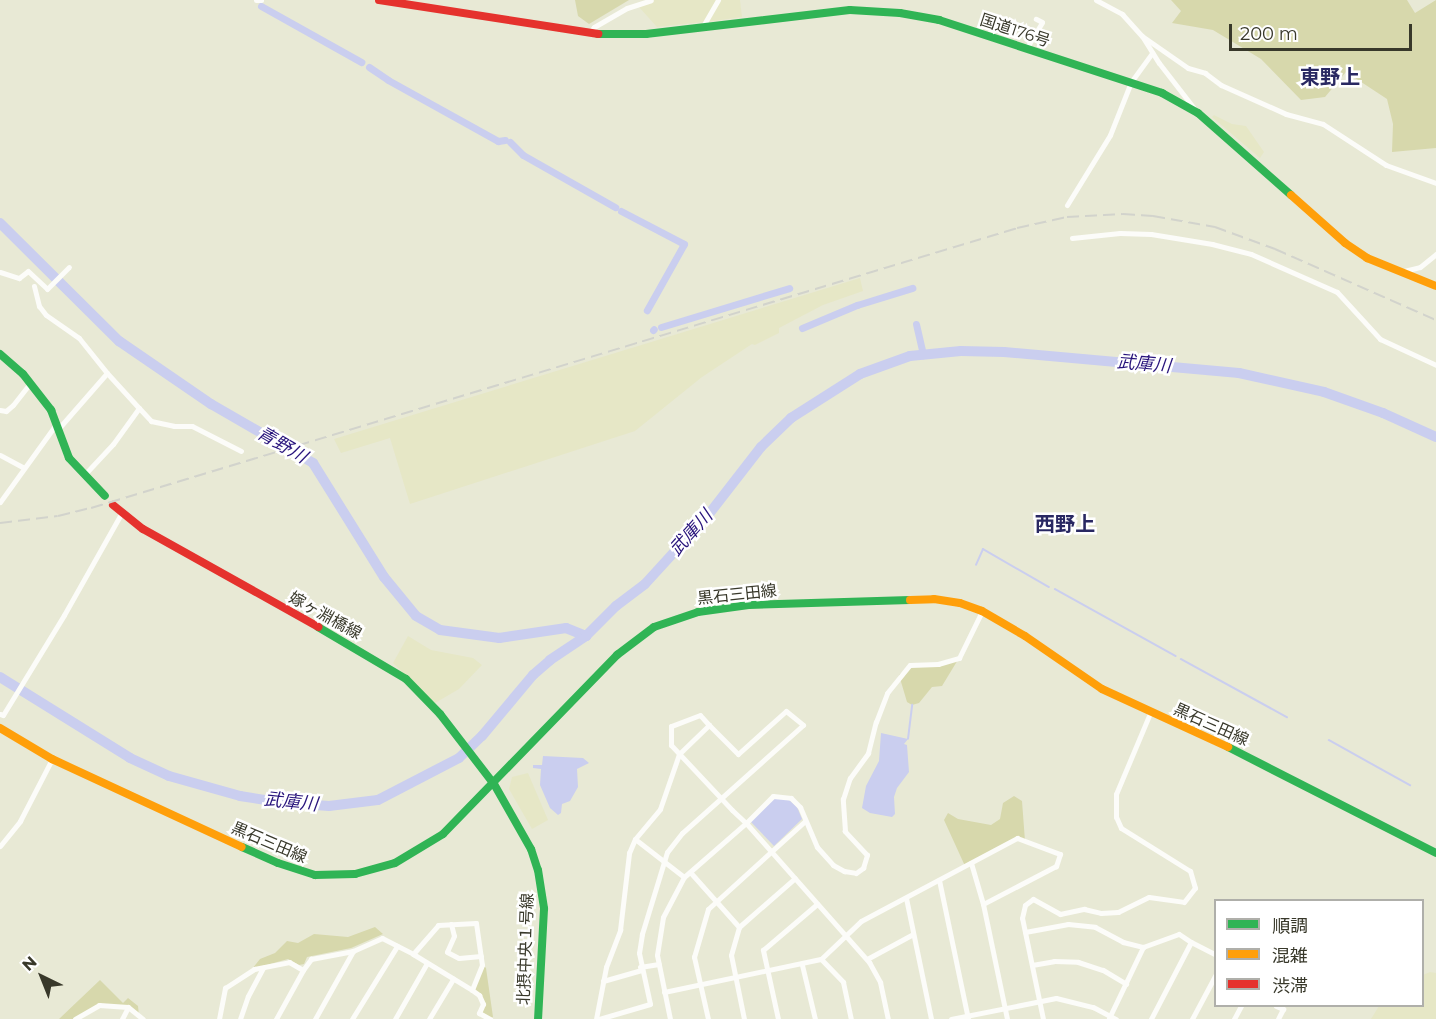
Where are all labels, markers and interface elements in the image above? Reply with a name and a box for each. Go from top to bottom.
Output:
street label: 国道176号 [977,11,1053,51]
scale bar [1232,12,1415,50]
text: 200 m [1240,23,1298,45]
district label: 東野上 [1300,65,1360,89]
water label: 武庫川 [1116,351,1172,377]
water label: 青野川 [253,422,311,468]
water label: 武庫川 [665,506,717,560]
district label: 西野上 [1035,512,1095,536]
street label: 黒石三田線 [696,581,778,609]
street label: 嫁ヶ淵橋線 [285,588,365,644]
street label: 黒石三田線 [1171,700,1251,750]
water label: 武庫川 [263,788,319,816]
street label: 黒石三田線 [228,819,310,867]
street label: 北摂中央１号線 [514,893,538,1005]
legend [1214,899,1424,1007]
text: 順調 [1272,915,1308,937]
text: 混雑 [1272,945,1308,967]
north arrow [12,947,72,1007]
text: N [18,952,41,975]
text: 渋滞 [1272,975,1308,997]

